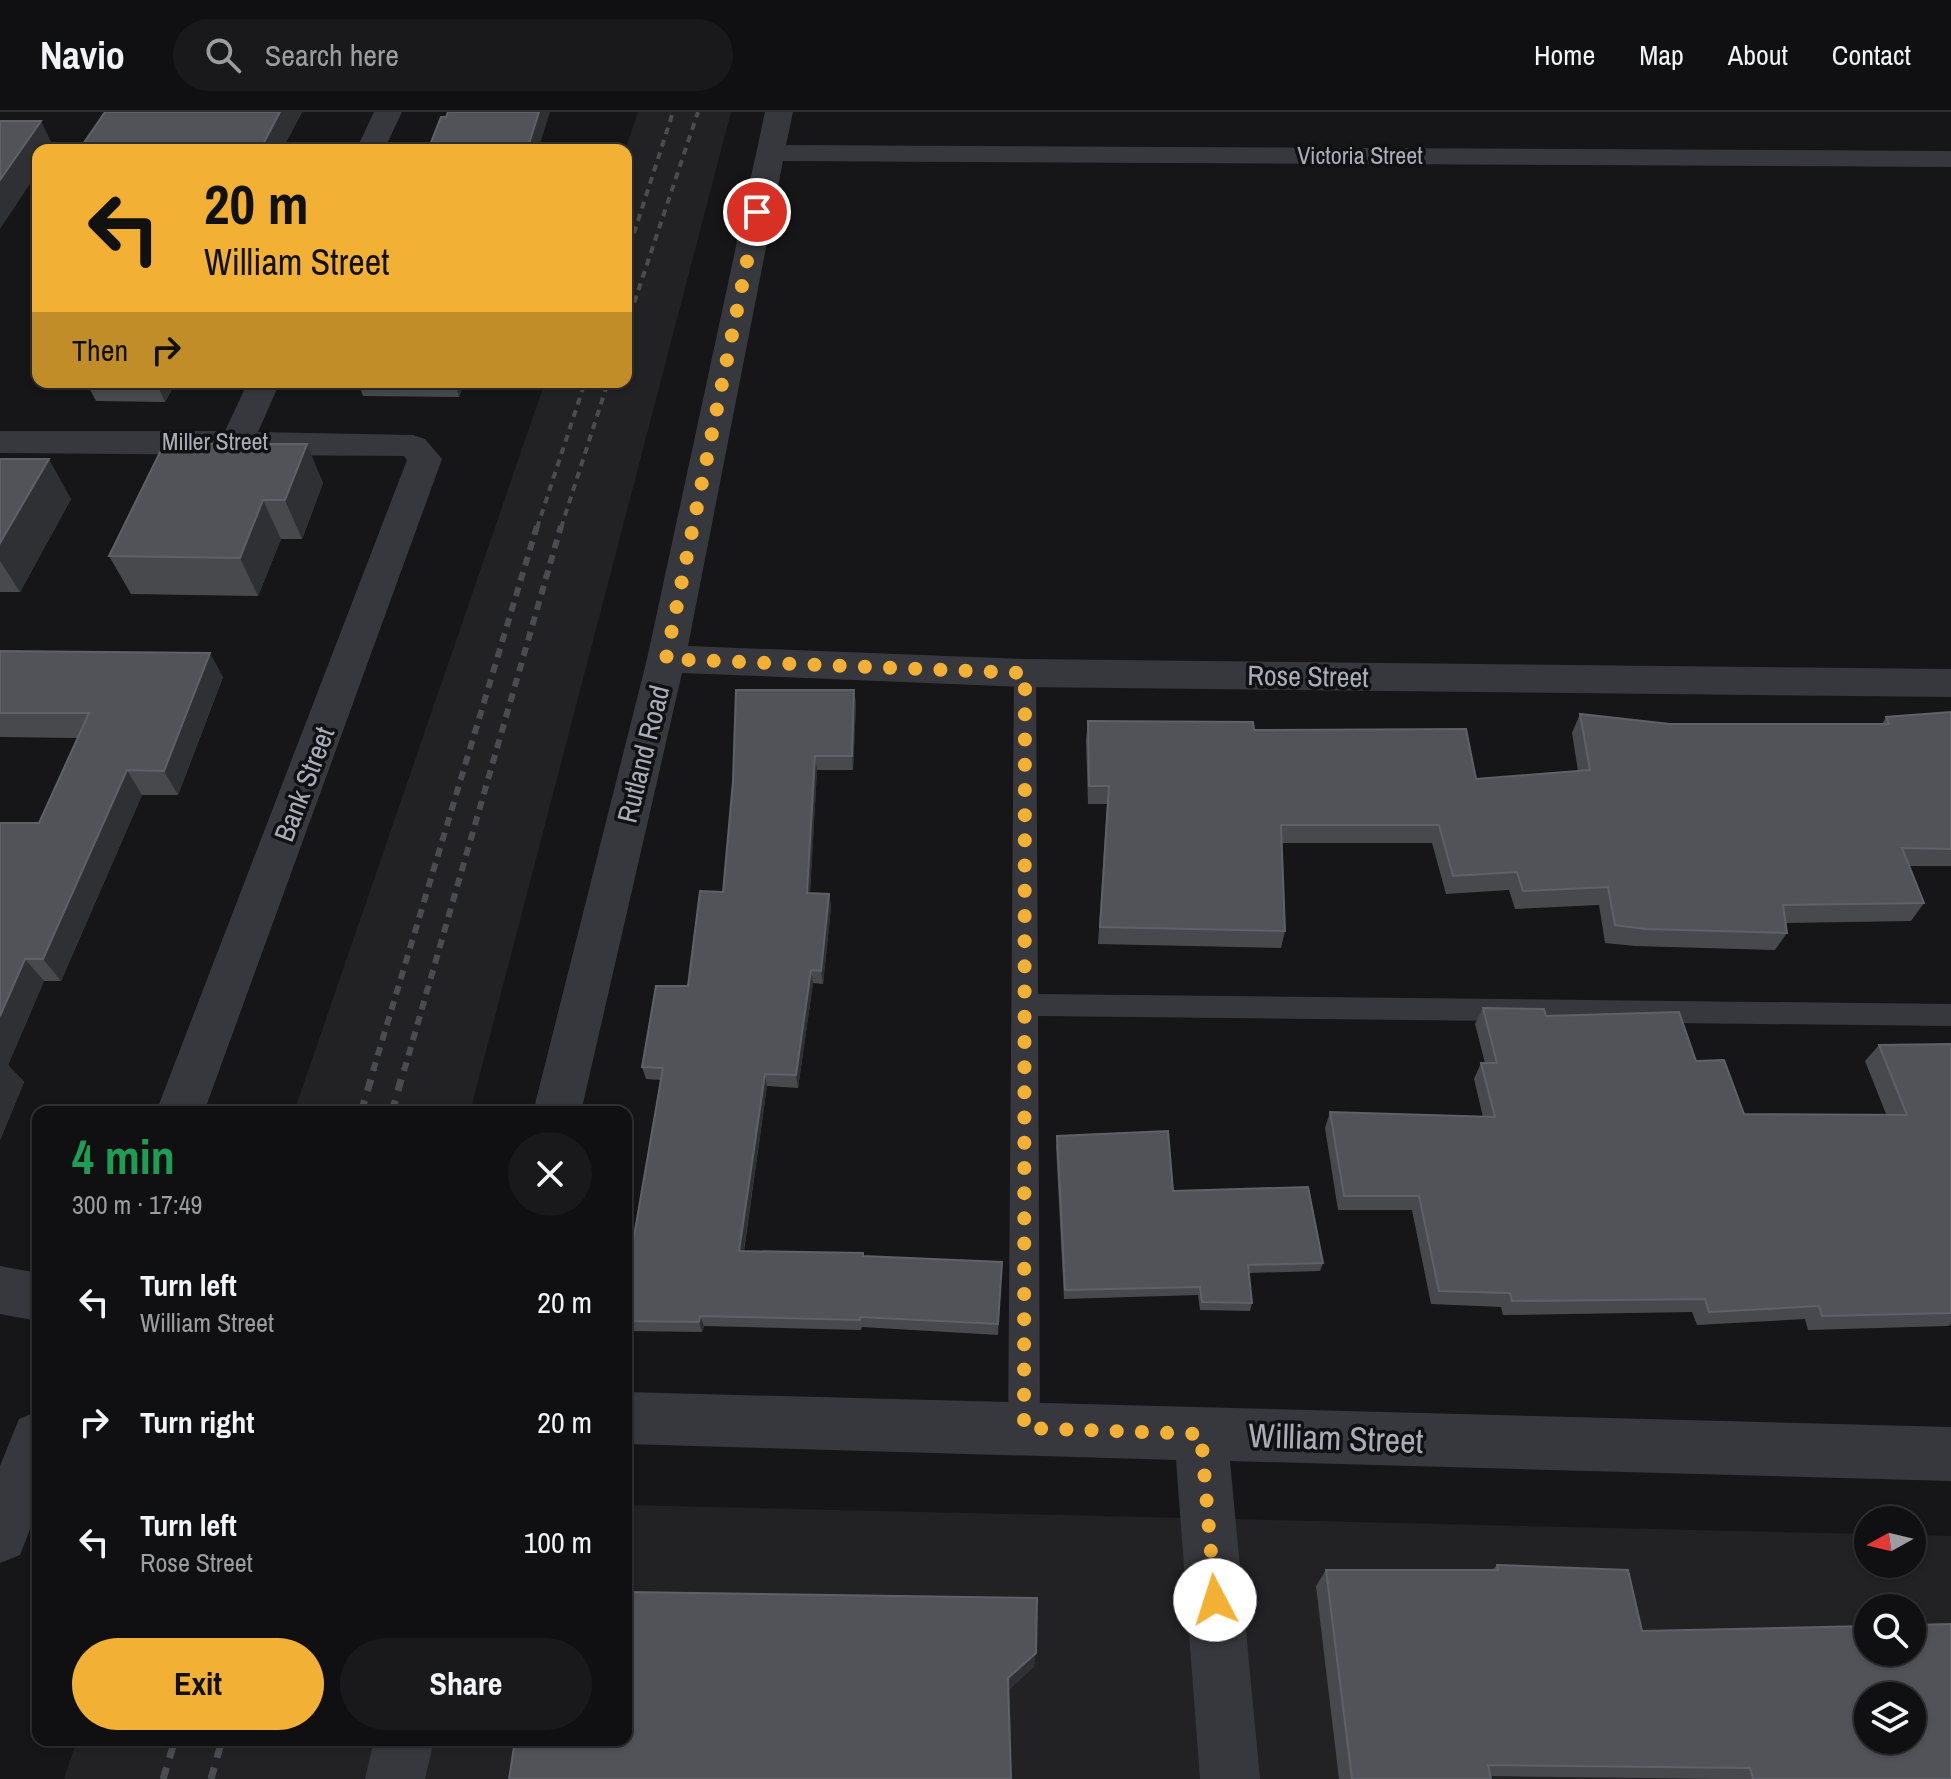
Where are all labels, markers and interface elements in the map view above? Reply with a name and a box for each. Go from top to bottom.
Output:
search box [173,19,733,91]
text: Navio [40,30,125,81]
icon: search [201,33,245,77]
text: Search here [265,35,399,75]
text: Home [1534,36,1595,74]
text: Map [1639,36,1684,74]
text: About [1728,36,1788,74]
text: Contact [1832,36,1911,74]
street label: Victoria Street [1297,139,1423,171]
text: 20 m [204,166,309,241]
icon: left [72,176,176,280]
pin [723,178,791,246]
icon: arrive [735,190,779,234]
text: William Street [204,238,389,286]
icon: right [144,328,188,372]
text: Then [72,330,128,370]
street label: Miller Street [162,425,269,457]
street label: Rose Street [1247,656,1369,696]
street label: Rutland Road [608,681,678,827]
street label: Bank Street [265,721,343,847]
text: 4 min [72,1124,175,1189]
button: close [508,1132,592,1216]
text: 300 m · 17:49 [72,1187,202,1222]
text: Turn left [140,1265,237,1305]
icon: left [72,1280,116,1324]
text: 20 m [537,1282,592,1322]
text: William Street [140,1305,274,1340]
icon: right [72,1400,116,1444]
text: Turn right [140,1402,254,1442]
text: 20 m [537,1402,592,1442]
street label: William Street [1248,1412,1425,1464]
text: Turn left [140,1505,237,1545]
north arrow [1854,1506,1926,1578]
map controls [1854,1506,1926,1754]
icon: left [72,1520,116,1564]
text: 100 m [524,1522,592,1562]
text: Rose Street [140,1545,253,1580]
position arrow [1173,1558,1257,1642]
button: search [1854,1594,1926,1666]
button: Exit [72,1638,324,1730]
button: Share [340,1638,592,1730]
button: layers [1854,1682,1926,1754]

